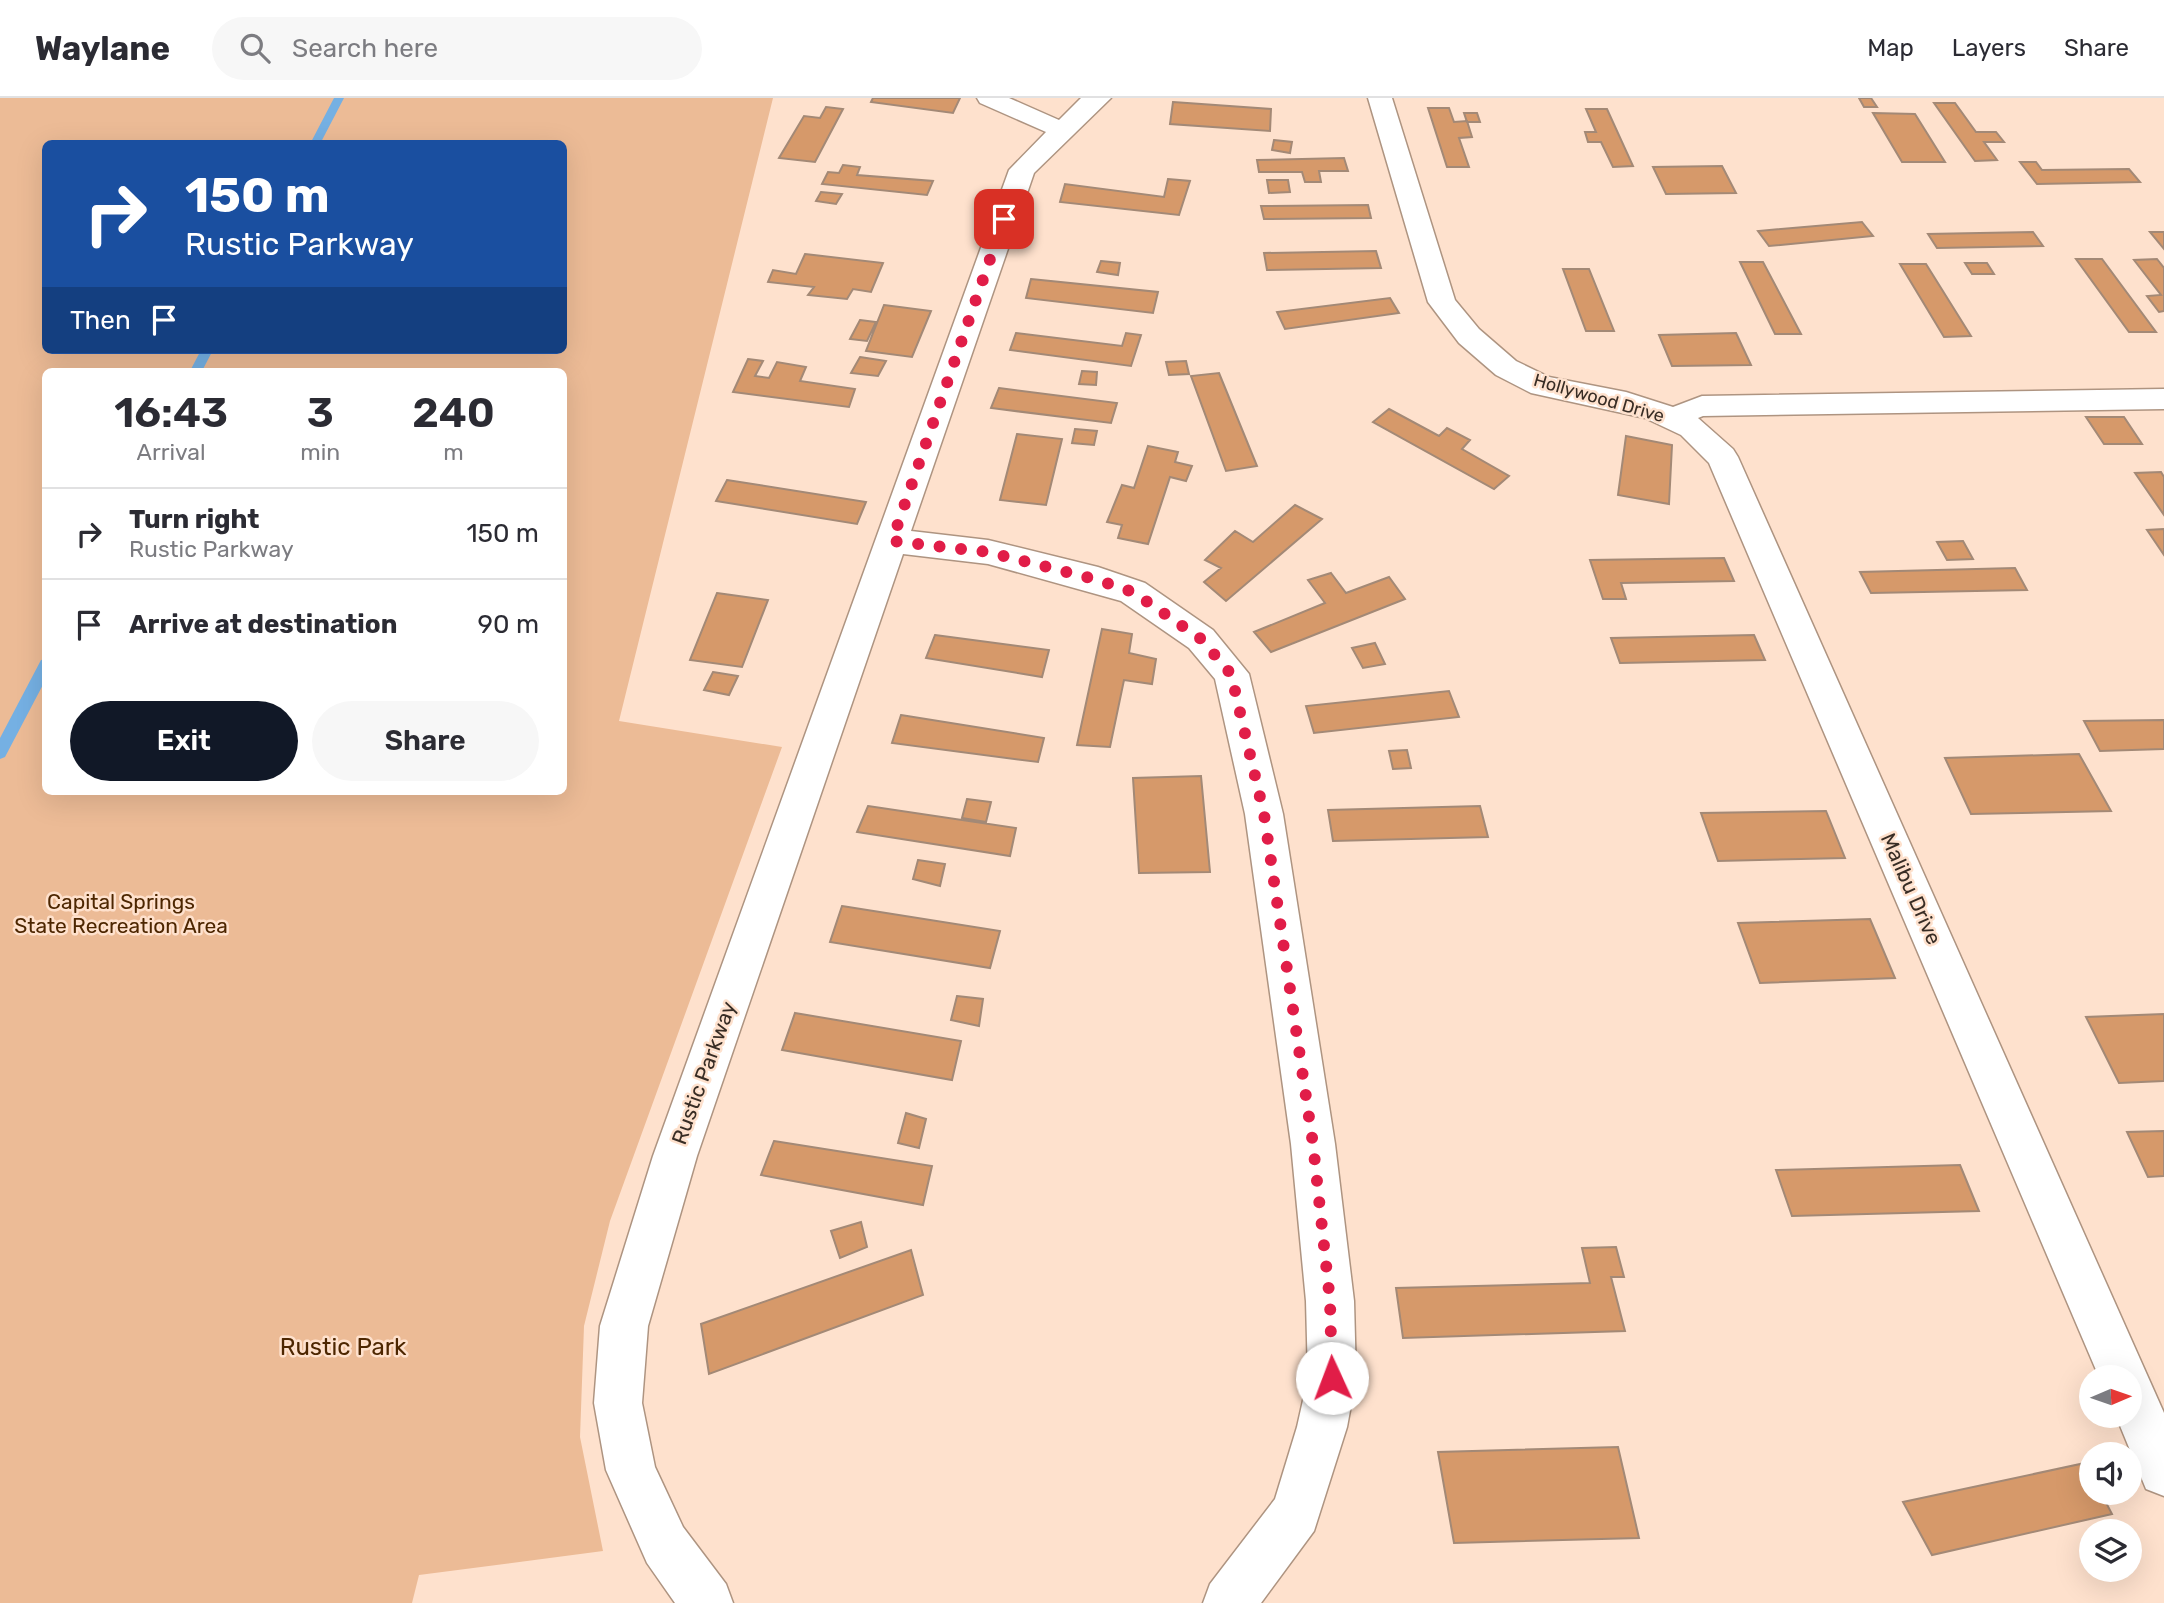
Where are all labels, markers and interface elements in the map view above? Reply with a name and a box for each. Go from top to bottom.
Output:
search box [212,17,702,80]
text: Waylane [35,29,170,68]
icon: search [236,29,274,67]
text: Search here [292,33,438,64]
text: Map [1867,34,1914,62]
text: Layers [1952,34,2026,62]
text: Share [2064,34,2129,62]
text: 150 m [185,166,330,224]
icon: right [70,168,161,259]
pin [974,189,1034,249]
icon: arrive [985,200,1023,238]
text: Rustic Parkway [185,225,414,263]
icon: arrive [145,301,183,339]
text: Then [70,305,131,336]
street label: Hollywood Drive [1531,369,1667,427]
text: 16:43 [114,388,228,438]
text: 3 [307,388,334,438]
text: 240 [412,388,495,438]
text: Arrival [137,438,206,466]
text: min [300,438,340,466]
text: m [443,438,464,466]
text: Turn right [129,504,259,535]
icon: right [70,515,108,553]
text: 150 m [466,518,539,549]
text: Rustic Parkway [129,535,294,563]
icon: arrive [70,606,108,644]
text: Arrive at destination [129,609,397,640]
text: 90 m [478,609,539,640]
button: Exit [70,701,298,781]
button: Share [312,701,539,781]
street label: Malibu Drive [1876,829,1947,948]
park label: Capital Springs State Recreation Area [14,889,228,938]
street label: Rustic Parkway [666,998,741,1148]
park label: Rustic Park [280,1333,407,1361]
position arrow [1295,1341,1369,1415]
north arrow [2079,1365,2142,1428]
map controls [2079,1365,2142,1582]
button: sound [2079,1442,2142,1505]
button: layers [2079,1519,2142,1582]

